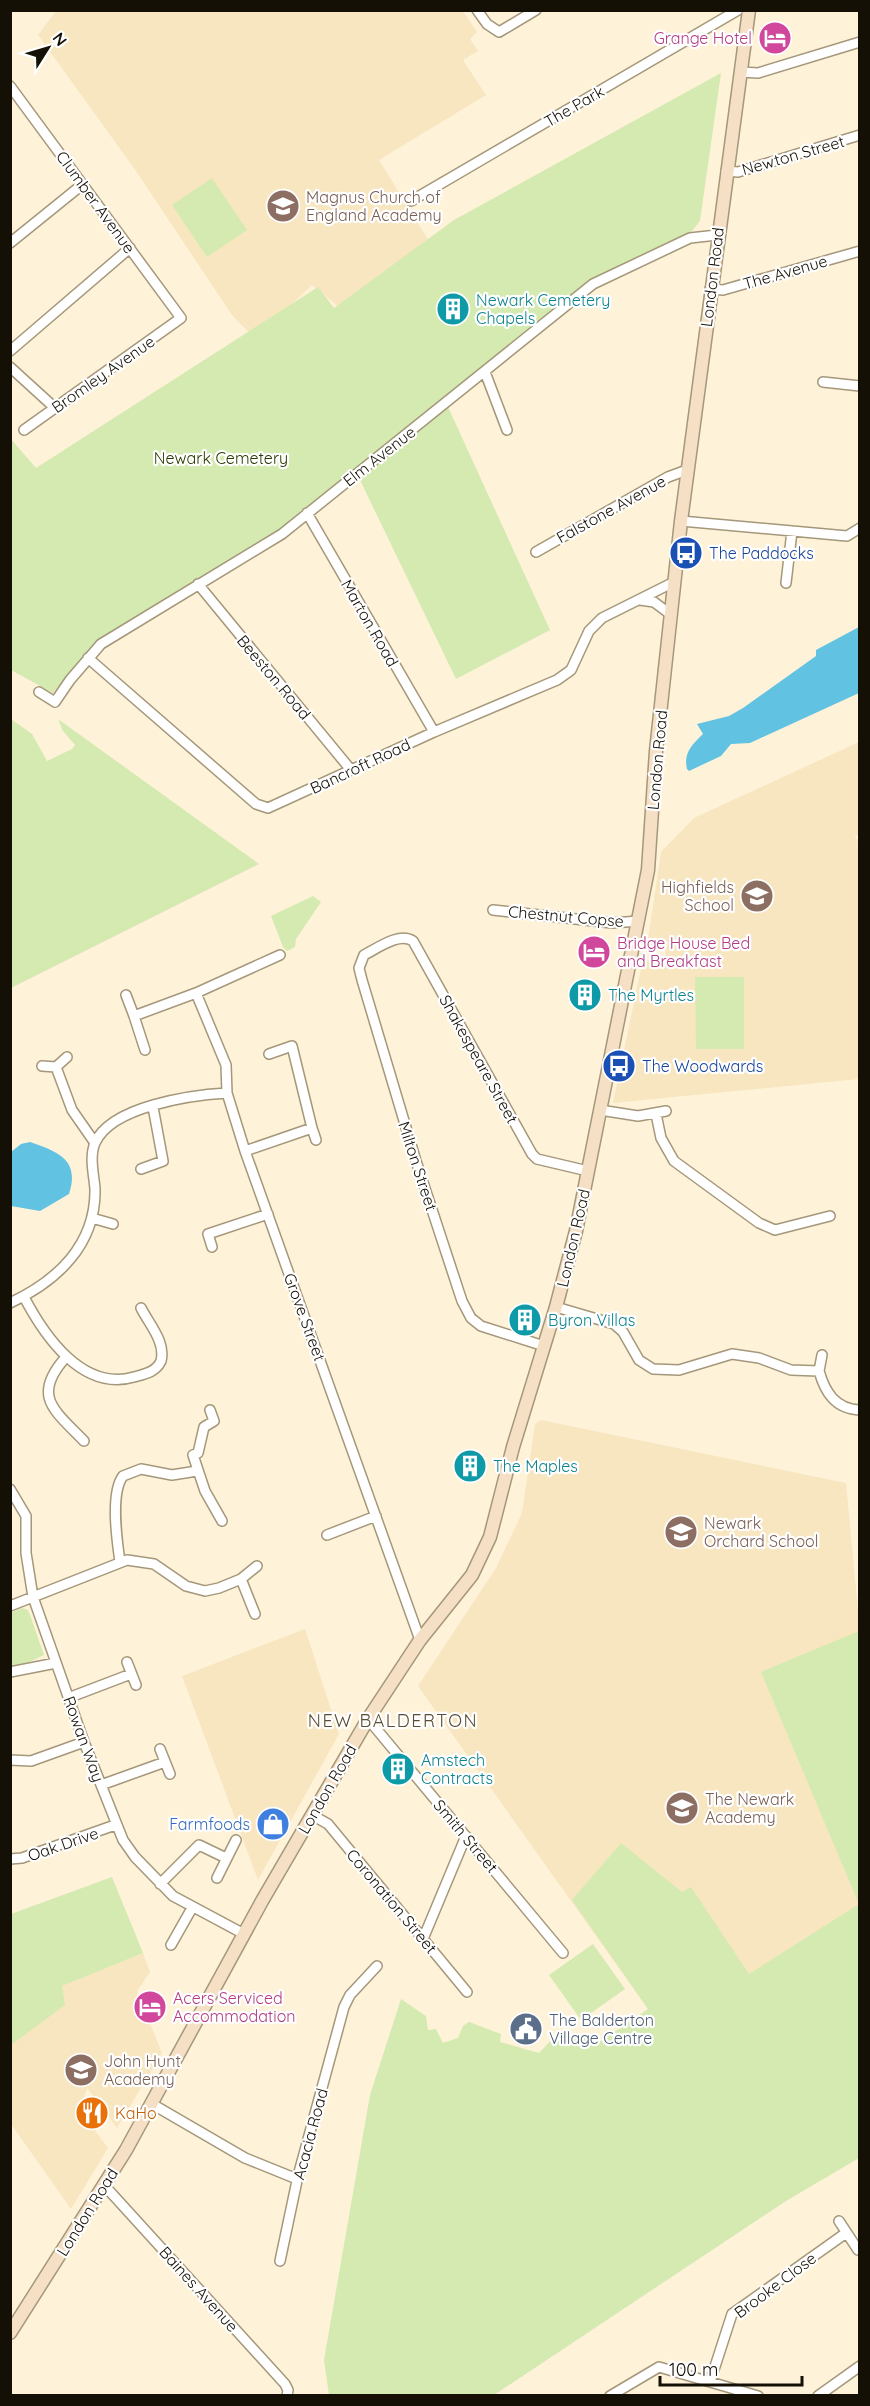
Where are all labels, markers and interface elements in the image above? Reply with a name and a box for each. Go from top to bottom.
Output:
north arrow [18,18,78,78]
hotel icon: Grange Hotel [757,20,793,56]
text: N [48,28,72,50]
place label: Grange Hotel [654,28,752,48]
street label: The Park [540,81,608,131]
street label: Newton Street [739,131,847,179]
street label: Clumber Avenue [52,147,140,257]
place label: Magnus Church of England Academy [306,187,442,225]
school or university icon: Magnus Church of England Academy [265,188,301,224]
street label: London Road [696,226,728,328]
street label: The Avenue [740,250,830,294]
place label: Newark Cemetery Chapels [476,290,610,328]
building icon: Newark Cemetery Chapels [435,291,471,327]
street label: Bromley Avenue [48,331,158,417]
street label: Elm Avenue [339,422,419,490]
park label: Newark Cemetery [154,448,288,468]
street label: Falstone Avenue [553,471,669,547]
bus stop icon: The Paddocks [668,535,704,571]
place label: The Paddocks [709,543,814,563]
street label: Marton Road [337,576,403,670]
street label: Beeston Road [233,631,315,723]
street label: London Road [643,709,671,811]
street label: Bancroft Road [307,734,413,798]
place label: Highfields School [661,877,734,915]
school or university icon: Highfields School [739,878,775,914]
street label: Chestnut Copse [507,901,625,931]
place label: Bridge House Bed and Breakfast [617,933,750,971]
hotel icon: Bridge House Bed and Breakfast [576,934,612,970]
building icon: The Myrtles [567,977,603,1013]
place label: The Myrtles [608,985,694,1005]
street label: Shakespeare Street [435,991,523,1127]
bus stop icon: The Woodwards [601,1048,637,1084]
place label: The Woodwards [642,1056,763,1076]
street label: Milton Street [394,1119,442,1213]
street label: London Road [552,1187,594,1289]
street label: Grove Street [280,1270,330,1364]
building icon: Byron Villas [507,1302,543,1338]
place label: Byron Villas [548,1310,635,1330]
building icon: The Maples [452,1448,488,1484]
place label: The Maples [493,1456,578,1476]
place label: Newark Orchard School [704,1513,818,1551]
school or university icon: Newark Orchard School [663,1514,699,1550]
street label: Rowan Way [59,1693,109,1785]
district label: NEW BALDERTON [308,1709,478,1732]
street label: London Road [293,1741,361,1837]
place label: Amstech Contracts [421,1750,493,1788]
building icon: Amstech Contracts [380,1751,416,1787]
place label: The Newark Academy [705,1789,794,1827]
school or university icon: The Newark Academy [664,1790,700,1826]
street label: Smith Street [430,1795,502,1877]
shop icon: Farmfoods [255,1806,291,1842]
place label: Farmfoods [169,1814,250,1834]
street label: Oak Drive [25,1823,101,1865]
street label: Coronation Street [342,1845,442,1957]
place label: Acers Serviced Accommodation [173,1988,296,2026]
hotel icon: Acers Serviced Accommodation [132,1989,168,2025]
place label: The Balderton Village Centre [549,2010,654,2048]
public building icon: The Balderton Village Centre [508,2011,544,2047]
place label: John Hunt Academy [104,2051,181,2089]
school or university icon: John Hunt Academy [63,2052,99,2088]
street label: Acacia Road [288,2086,332,2182]
restaurant icon: KaHo [74,2095,110,2131]
place label: KaHo [115,2103,157,2123]
street label: London Road [52,2164,122,2260]
street label: Baines Avenue [155,2242,243,2336]
street label: Brooke Close [730,2248,820,2322]
scale bar [660,2349,802,2387]
text: 100 m [669,2358,718,2381]

